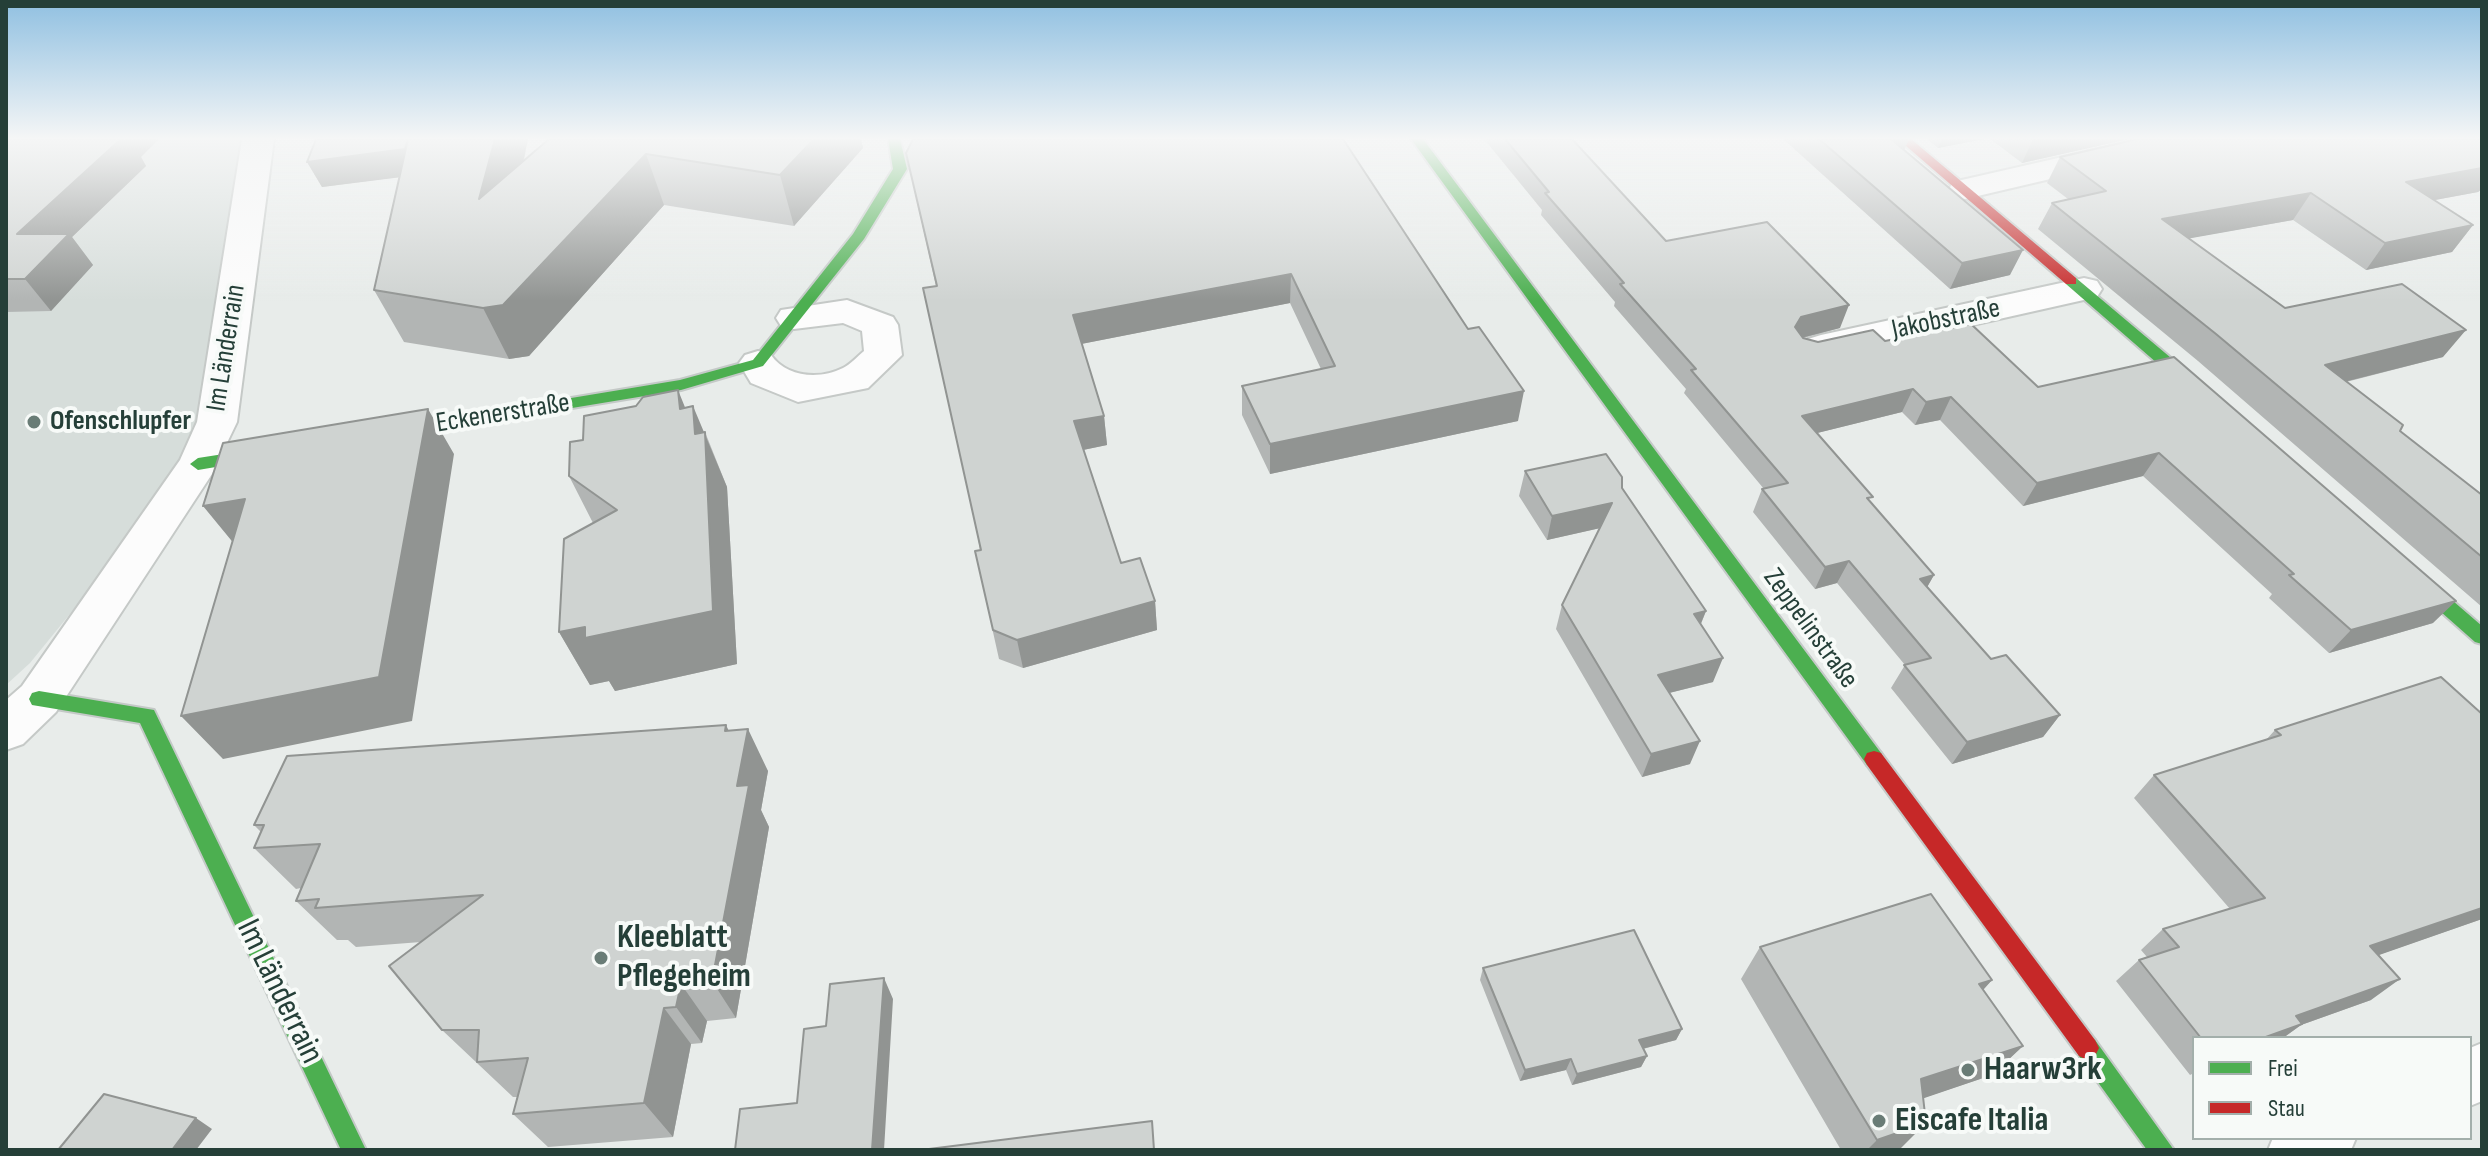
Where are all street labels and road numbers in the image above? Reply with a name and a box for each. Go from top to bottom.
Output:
street label: Im Länderrain [200,282,254,414]
street label: Jakobstraße [1889,292,2003,348]
street label: Eckenerstraße [434,387,572,441]
street label: Zeppelinstraße [1755,563,1865,695]
street label: Im Länderrain [227,913,331,1071]

